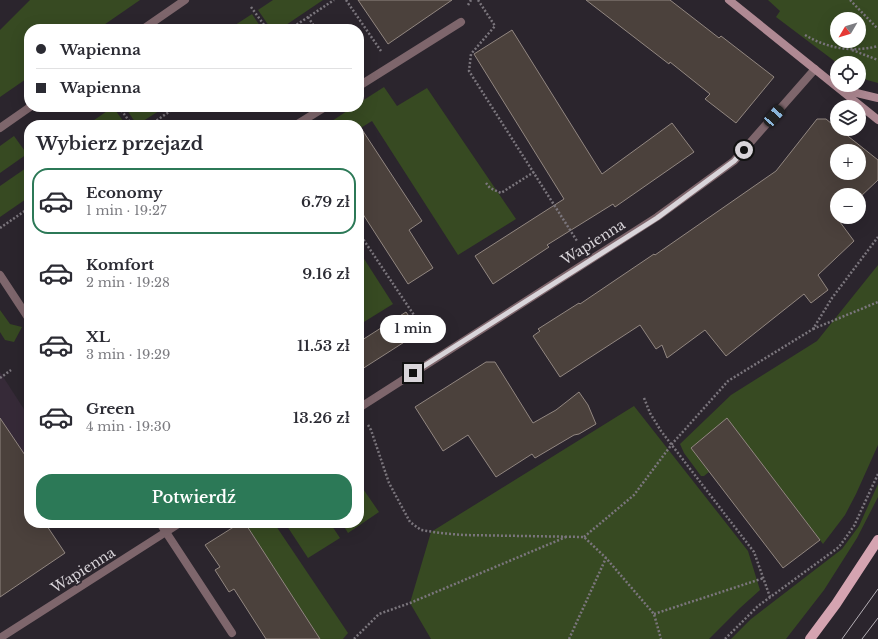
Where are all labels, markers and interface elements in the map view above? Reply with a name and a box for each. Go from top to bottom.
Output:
north arrow [830,12,866,48]
map controls [830,12,866,224]
text: Wapienna [60,40,141,59]
button: locate [830,56,866,92]
text: Wapienna [60,78,141,97]
button: layers [830,100,866,136]
car [762,103,786,129]
text: Wybierz przejazd [36,133,203,155]
route start [735,141,753,159]
button: + [830,144,866,180]
icon: car [38,183,74,219]
text: Economy [86,183,163,202]
button: − [830,188,866,224]
text: 6.79 zł [301,192,350,211]
text: 1 min · 19:27 [86,202,166,219]
street label: Wapienna [557,215,629,269]
icon: car [38,255,74,291]
text: Komfort [86,255,154,274]
text: 9.16 zł [302,264,350,283]
text: 2 min · 19:28 [86,274,170,291]
callout: 1 min [380,315,446,343]
text: 1 min [394,320,432,337]
icon: car [38,327,74,363]
text: XL [86,327,110,346]
text: 11.53 zł [297,336,350,355]
text: 3 min · 19:29 [86,346,170,363]
route end [404,364,422,382]
icon: car [38,399,74,435]
text: Green [86,399,135,418]
text: 13.26 zł [293,408,350,427]
text: 4 min · 19:30 [86,418,171,435]
button: Potwierdź [36,474,352,520]
street label: Wapienna [47,543,119,597]

